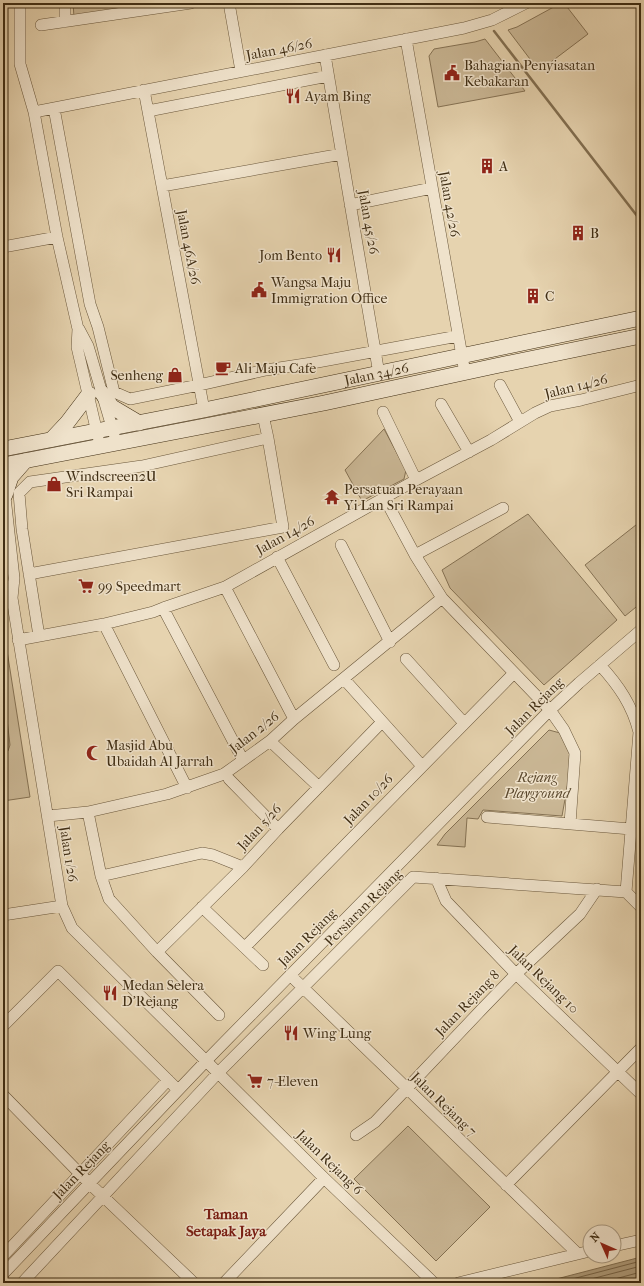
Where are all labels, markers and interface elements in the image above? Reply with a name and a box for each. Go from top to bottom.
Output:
street label: Jalan 46/26 [244,35,314,64]
place label: Bahagian Penyiasatan Kebakaran [464,57,595,90]
public building icon: Bahagian Penyiasatan Kebakaran [443,64,461,82]
restaurant icon: Ayam Bing [284,87,302,105]
place label: Ayam Bing [304,88,371,105]
building icon: A [478,157,496,175]
place label: A [498,158,509,175]
street label: Jalan 42/26 [435,169,464,239]
street label: Jalan 45/26 [354,188,383,256]
street label: Jalan 46A/26 [173,207,204,286]
building icon: B [569,224,587,242]
place label: B [590,225,599,242]
restaurant icon: Jom Bento [325,246,343,264]
place label: Jom Bento [258,247,322,264]
place label: Wangsa Maju Immigration Office [270,274,387,307]
public building icon: Wangsa Maju Immigration Office [250,281,268,299]
building icon: C [524,287,542,305]
place label: C [545,288,554,305]
cafe icon: Ali Maju Cafe [214,359,232,377]
street label: Jalan 34/26 [342,359,411,389]
place label: Ali Maju Cafe [234,360,316,377]
shop icon: Senheng [166,366,184,384]
place label: Senheng [110,367,164,384]
street label: Jalan 14/26 [542,370,610,403]
place label: Windscreen2U Sri Rampai [65,468,157,501]
shop icon: Windscreen2U Sri Rampai [45,475,63,493]
place label: Persatuan Perayaan Yi Lan Sri Rampai [343,481,463,514]
temple icon: Persatuan Perayaan Yi Lan Sri Rampai [323,488,341,506]
street label: Jalan 14/26 [252,512,318,559]
supermarket icon: 99 Speedmart [77,577,95,595]
place label: 99 Speedmart [98,578,181,595]
street label: Jalan Rejang [501,673,567,740]
street label: Jalan 2/26 [225,707,283,758]
place label: Masjid Abu Ubaidah Al Jarrah [106,737,213,770]
mosque icon: Masjid Abu Ubaidah Al Jarrah [85,744,103,762]
park label: Rejang Playground [503,769,572,802]
street label: Jalan 10/26 [339,770,397,829]
street label: Jalan 5/26 [233,800,285,855]
street label: Jalan 1/26 [56,824,81,884]
street label: Persiaran Rejang [321,865,406,950]
street label: Jalan Rejang [274,904,340,971]
street label: Jalan Rejang 10 [504,941,582,1017]
street label: Jalan Rejang 8 [431,967,503,1041]
place label: Medan Selera D'Rejang [122,977,205,1010]
restaurant icon: Medan Selera D'Rejang [101,984,119,1002]
restaurant icon: Wing Lung [282,1024,300,1042]
place label: Wing Lung [302,1025,372,1042]
street label: Jalan Rejang 7 [406,1068,480,1140]
supermarket icon: 7-Eleven [246,1072,264,1090]
place label: 7-Eleven [267,1073,318,1090]
street label: Jalan Rejang 6 [292,1126,367,1199]
street label: Jalan Rejang [48,1137,114,1204]
district label: Taman Setapak Jaya [186,1205,267,1240]
north arrow [582,1224,622,1264]
text: N [588,1229,603,1245]

